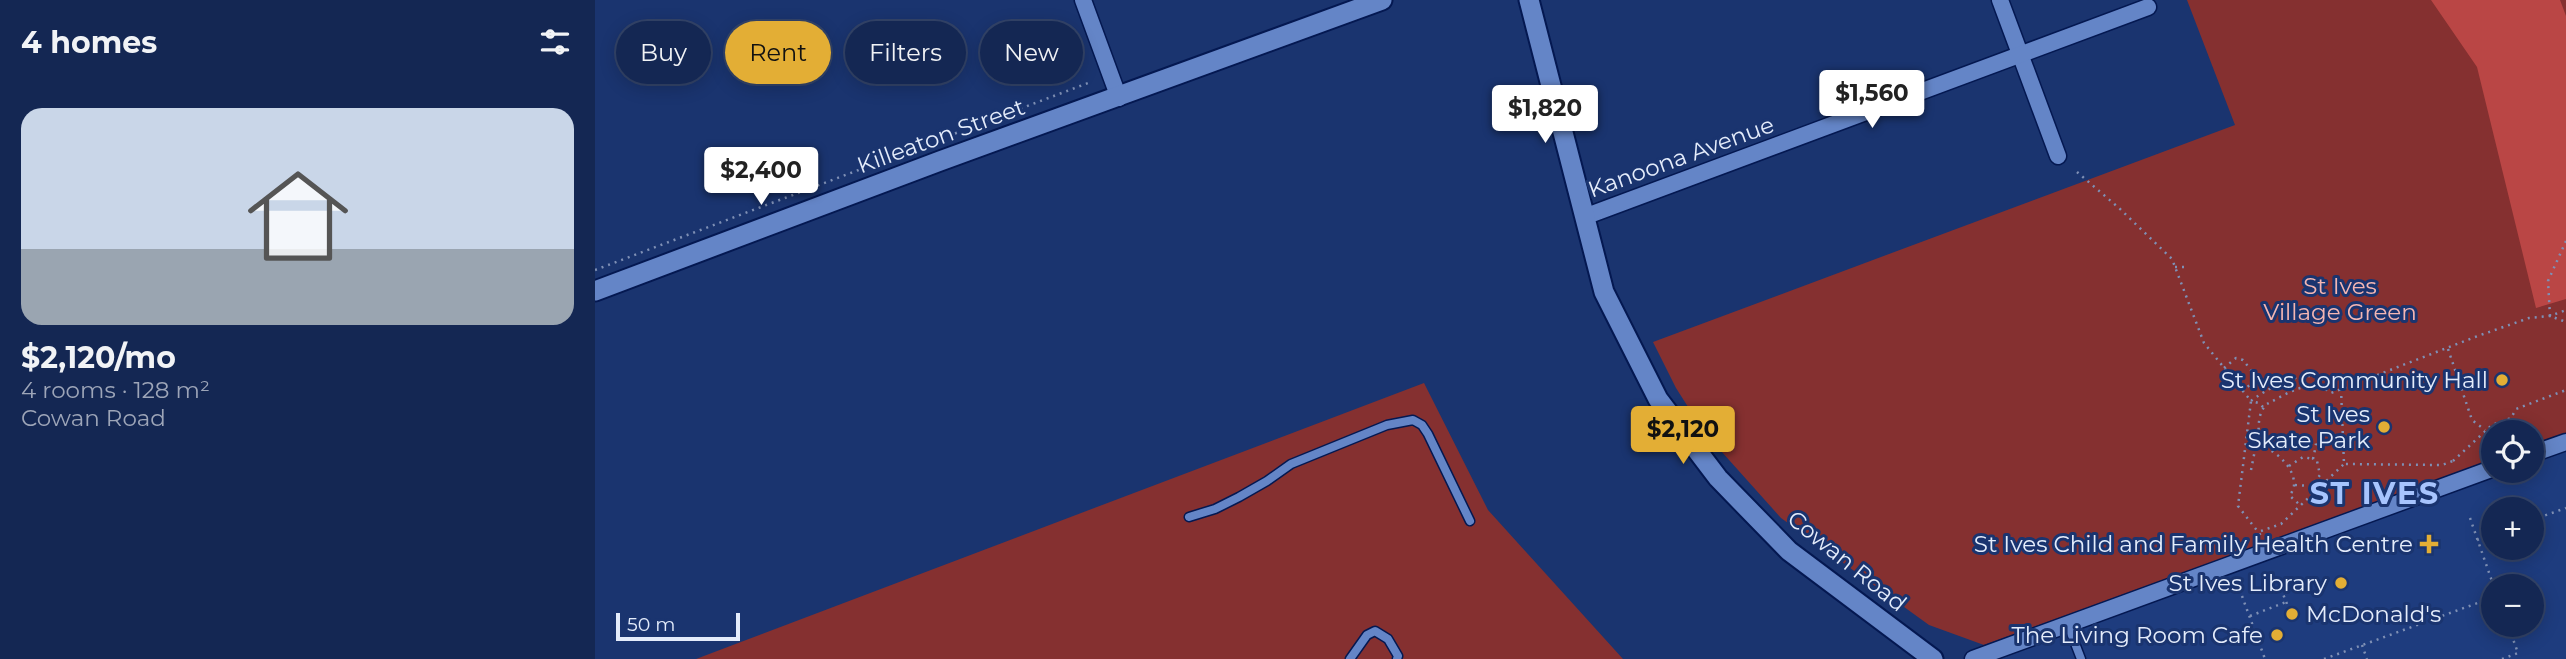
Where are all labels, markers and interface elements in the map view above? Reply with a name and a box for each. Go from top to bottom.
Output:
chip: Buy [616,21,711,84]
chip: Rent [725,21,831,84]
chip: Filters [845,21,966,84]
chip: New [980,21,1083,84]
icon: filters [536,23,574,61]
text: 4 homes [21,24,157,61]
pin: $1,560 [1815,71,1929,130]
text: $1,560 [1835,79,1909,107]
pin: $1,820 [1488,86,1602,145]
street label: Killeaton Street [853,93,1029,179]
text: $1,820 [1508,94,1582,122]
street label: Kanoona Avenue [1584,110,1778,204]
pin: $2,400 [704,148,818,207]
icon: home [235,153,361,279]
text: $2,400 [720,156,802,184]
park label: St Ives Village Green [2263,272,2417,326]
text: $2,120/mo [21,339,176,376]
place label: St Ives Community Hall [2221,366,2488,394]
marker: St Ives Community Hall [2494,372,2510,388]
text: 4 rooms · 128 m² [21,376,210,404]
place label: St Ives Skate Park [2247,400,2370,454]
text: Cowan Road [21,404,166,432]
pin: $2,120 [1626,406,1740,466]
text: $2,120 [1647,415,1719,443]
marker: St Ives Skate Park [2376,419,2392,435]
map controls [2481,420,2544,637]
button: locate [2481,420,2544,483]
district label: ST IVES [2310,475,2440,512]
button: + [2481,497,2544,560]
street label: Cowan Road [1782,505,1912,617]
place label: St Ives Child and Family Health Centre [1974,530,2413,558]
marker: St Ives Child and Family Health Centre [2419,534,2439,554]
place label: St Ives Library [2169,569,2328,597]
button: − [2481,574,2544,637]
marker: St Ives Library [2333,575,2349,591]
place label: McDonald's [2306,600,2441,628]
marker: McDonald's [2284,606,2300,622]
scale bar [616,610,740,642]
text: 50 m [627,613,675,636]
place label: The Living Room Cafe [2012,621,2263,649]
marker: The Living Room Cafe [2269,627,2285,643]

